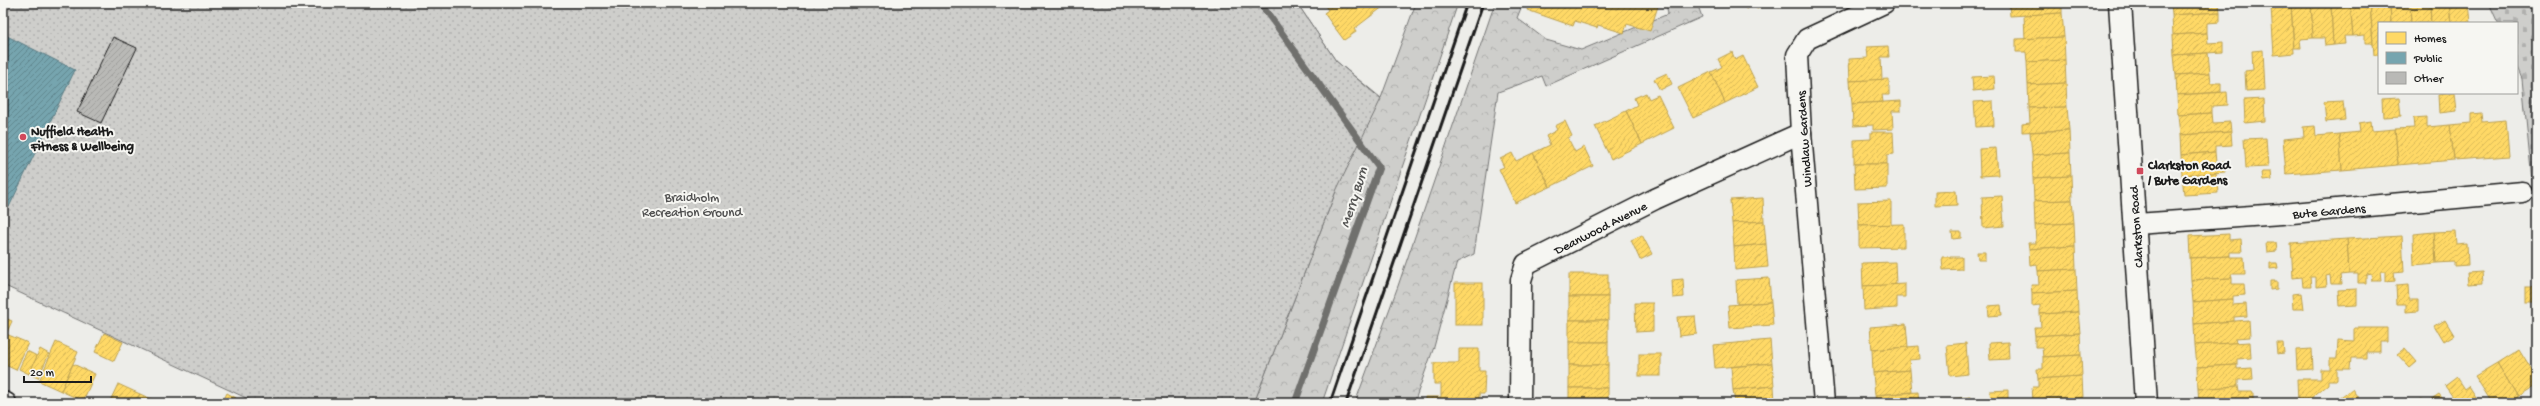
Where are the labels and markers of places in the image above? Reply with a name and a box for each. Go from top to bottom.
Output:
place label: Nuffield Health Fitness & Wellbeing [30,124,134,155]
marker: Nuffield Health Fitness & Wellbeing [18,132,28,142]
place label: Clarkston Road / Bute Gardens [2147,159,2231,189]
marker: Clarkston Road / Bute Gardens [2135,166,2145,176]

